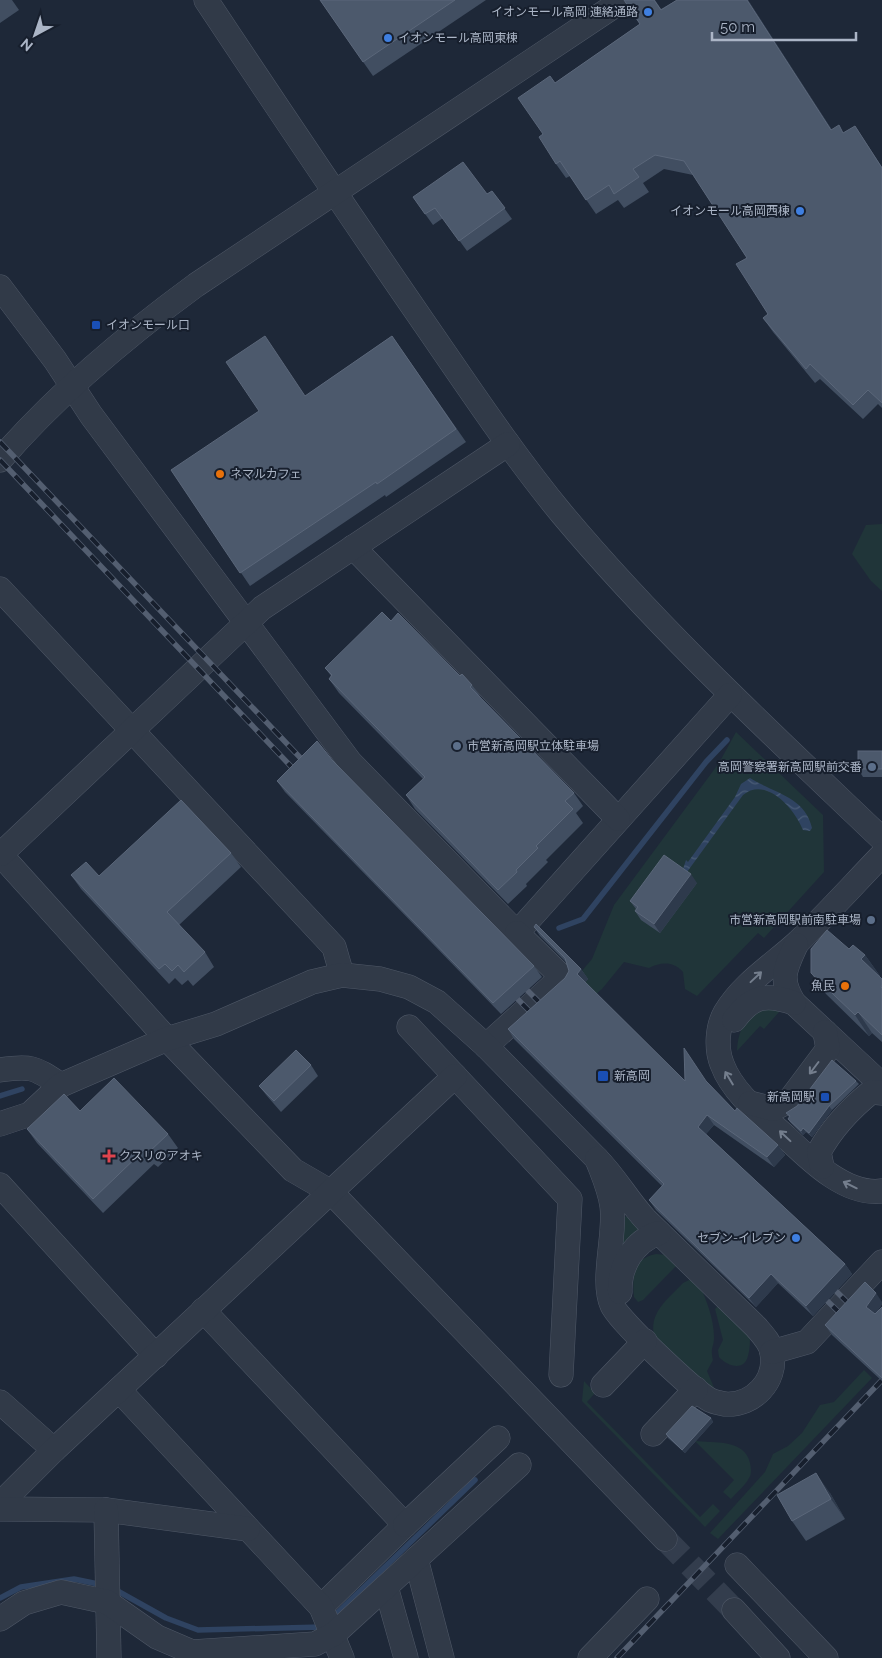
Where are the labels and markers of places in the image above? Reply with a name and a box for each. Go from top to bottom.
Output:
place label: イオンモール高岡 連絡通路 [491,5,638,19]
marker: イオンモール高岡 連絡通路 [642,6,654,18]
place label: イオンモール高岡東棟 [398,31,518,45]
marker: イオンモール高岡東棟 [382,32,394,44]
place label: イオンモール高岡西棟 [670,204,790,218]
marker: イオンモール高岡西棟 [794,205,806,217]
place label: イオンモール口 [106,318,190,332]
marker: イオンモール口 [90,319,102,331]
place label: ネマルカフェ [230,467,302,481]
marker: ネマルカフェ [214,468,226,480]
place label: 市営新高岡駅立体駐車場 [467,739,599,753]
marker: 市営新高岡駅立体駐車場 [451,740,463,752]
place label: 高岡警察署新高岡駅前交番 [718,760,862,774]
marker: 高岡警察署新高岡駅前交番 [866,761,878,773]
place label: 市営新高岡駅前南駐車場 [729,913,861,927]
marker: 市営新高岡駅前南駐車場 [865,914,877,926]
place label: 魚民 [811,979,835,993]
marker: 魚民 [839,980,851,992]
marker: 新高岡 [596,1069,610,1083]
place label: 新高岡 [614,1069,650,1083]
place label: 新高岡駅 [767,1090,815,1104]
marker: 新高岡駅 [819,1091,831,1103]
place label: クスリのアオキ [119,1149,203,1163]
marker: クスリのアオキ [103,1150,115,1162]
place label: セブン-イレブン [697,1231,786,1245]
marker: セブン-イレブン [790,1232,802,1244]

